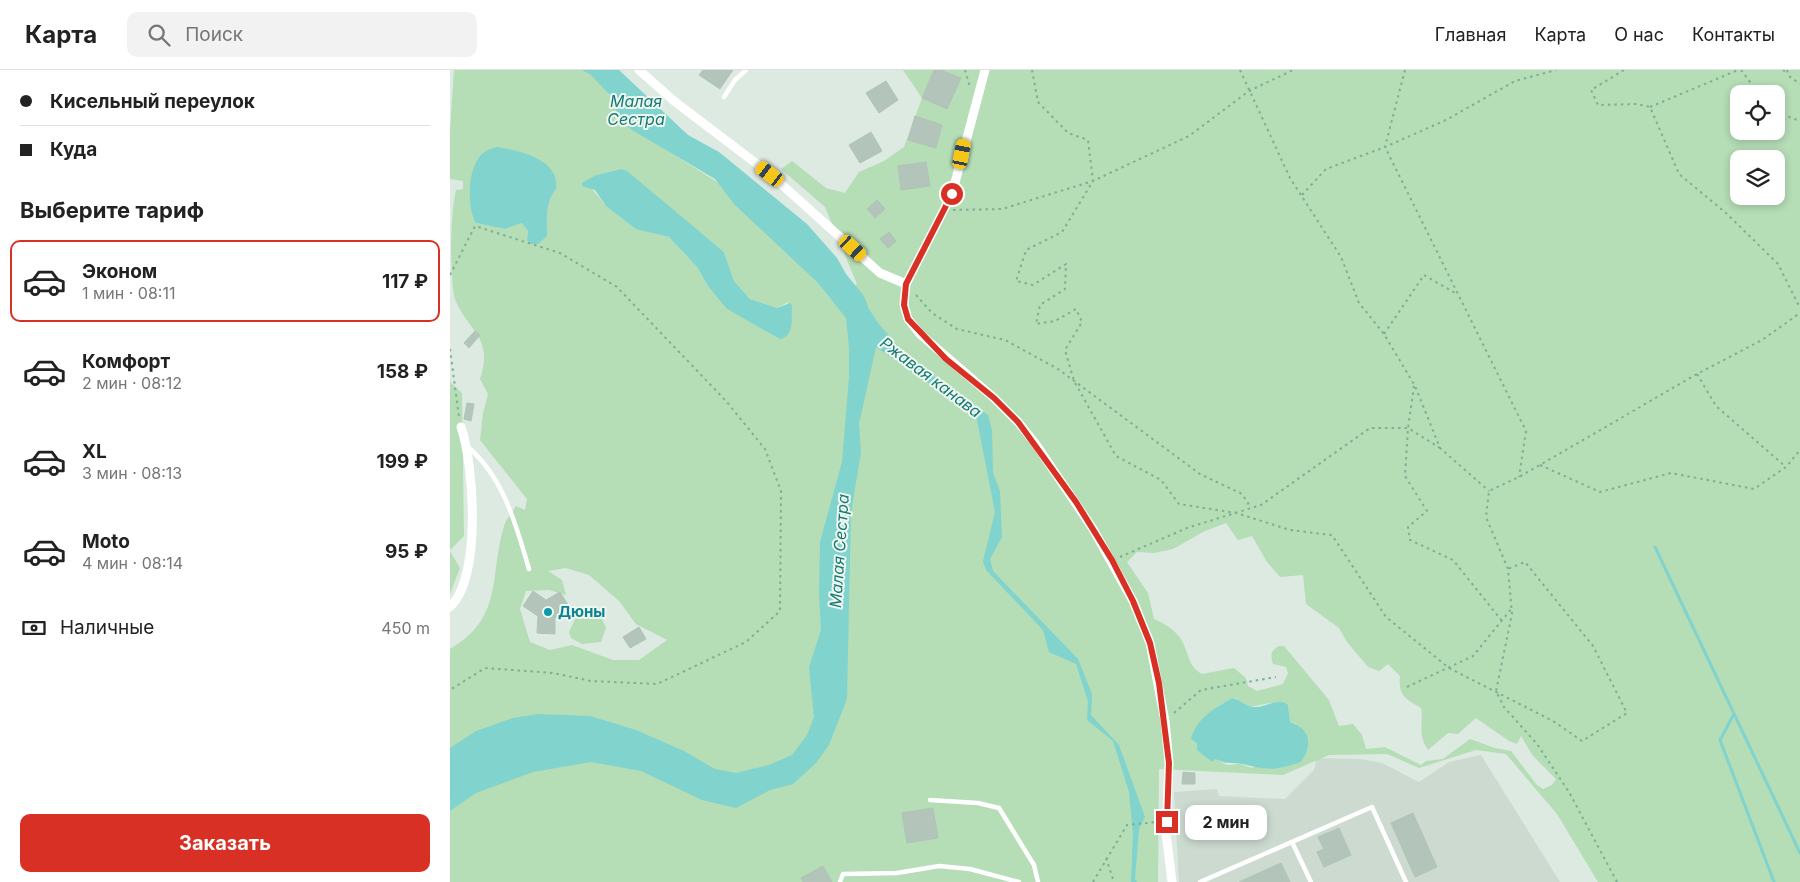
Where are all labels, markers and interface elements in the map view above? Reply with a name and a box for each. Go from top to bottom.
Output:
search box [127,12,477,57]
text: Карта [25,20,97,49]
icon: search [145,21,173,49]
text: Поиск [185,23,243,46]
text: Главная [1435,24,1506,45]
text: Карта [1534,24,1586,45]
text: О нас [1614,24,1664,45]
text: Контакты [1692,24,1775,45]
map controls [1730,85,1785,205]
button: locate [1730,85,1785,140]
text: Кисельный переулок [50,90,255,113]
water label: Малая Сестра [607,91,665,129]
text: Куда [50,138,97,161]
car [951,138,972,170]
button: layers [1730,150,1785,205]
car [753,159,786,189]
route start [941,183,963,205]
text: Выберите тариф [20,197,204,223]
car [836,232,869,264]
icon: car [22,259,67,304]
text: Эконом [82,260,157,283]
text: 117 ₽ [382,270,428,293]
text: 1 мин · 08:11 [82,283,175,303]
water label: Ржавая канава [876,332,986,422]
icon: car [22,349,67,394]
text: Комфорт [82,350,170,373]
text: 158 ₽ [377,360,428,383]
text: 2 мин · 08:12 [82,373,182,393]
icon: car [22,439,67,484]
text: XL [82,440,107,463]
text: 199 ₽ [377,450,428,473]
text: 3 мин · 08:13 [82,463,182,483]
water label: Малая Сестра [825,493,853,609]
icon: car [22,529,67,574]
text: Moto [82,530,130,553]
text: 95 ₽ [385,540,428,563]
text: 4 мин · 08:14 [82,553,183,573]
place label: Дюны [558,602,605,621]
marker: Дюны [542,606,554,618]
icon: cash [20,614,48,642]
text: Наличные [60,616,154,639]
text: 450 m [381,618,430,638]
callout: 2 мин [1184,804,1267,840]
route end [1156,811,1178,833]
text: 2 мин [1203,812,1249,832]
button: Заказать [20,814,430,872]

